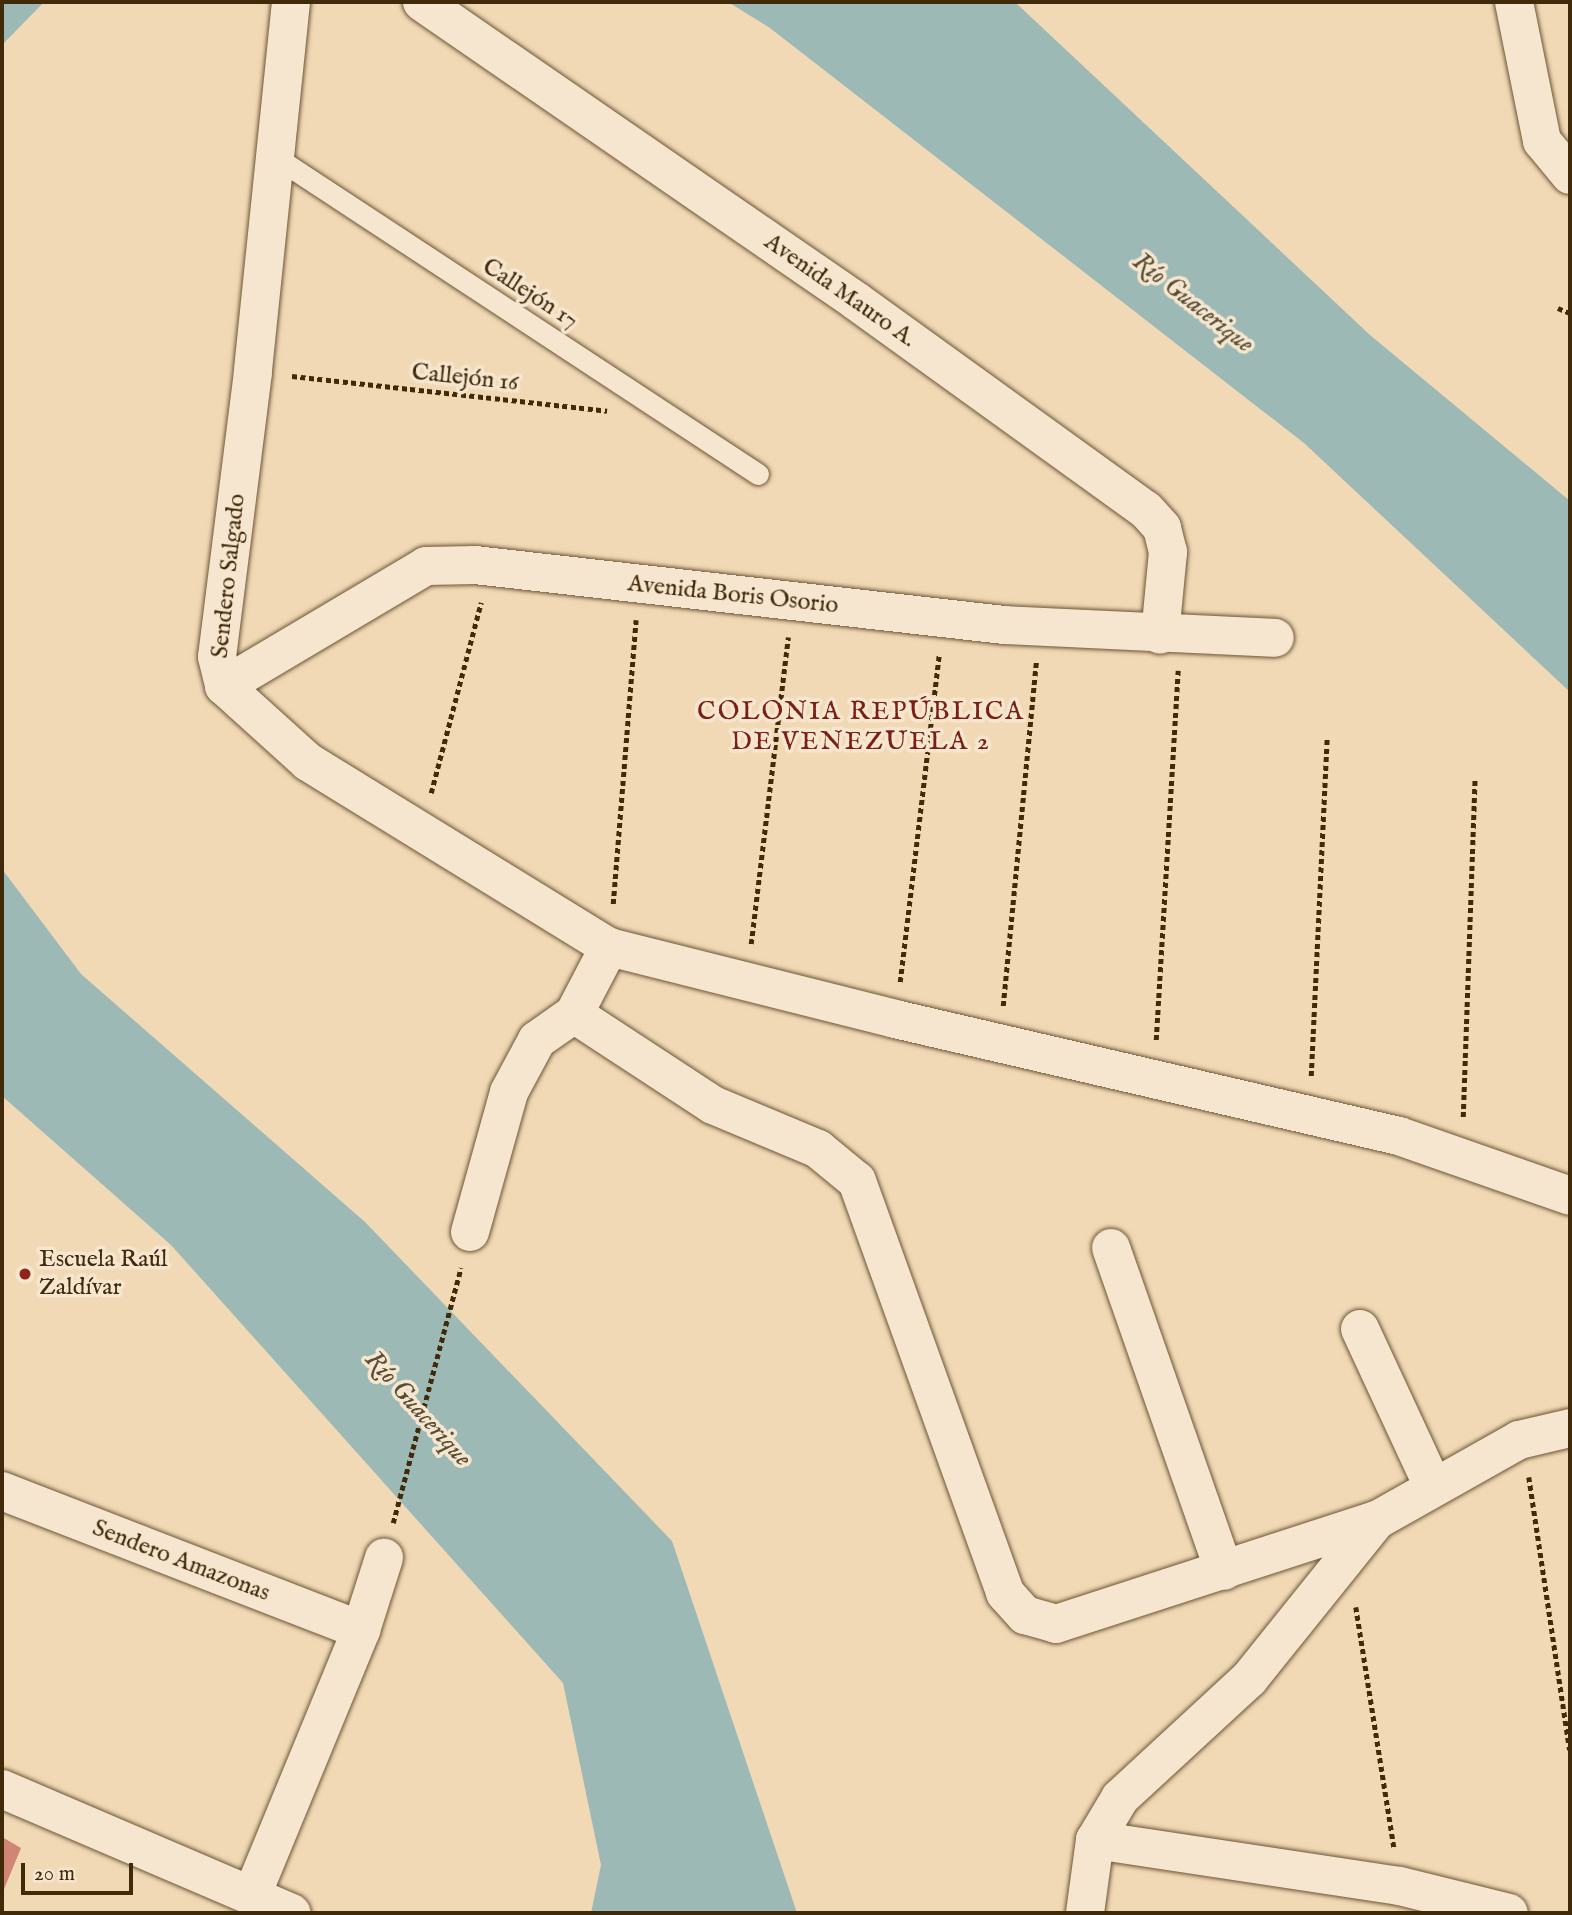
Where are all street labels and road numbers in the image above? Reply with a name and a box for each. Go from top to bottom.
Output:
street label: Avenida Mauro A. [758,228,922,354]
street label: Callejón 17 [477,252,583,336]
street label: Callejón 16 [410,358,520,398]
street label: Sendero Salgado [206,492,252,660]
street label: Avenida Boris Osorio [626,570,840,620]
street label: Sendero Amazonas [88,1514,274,1608]

